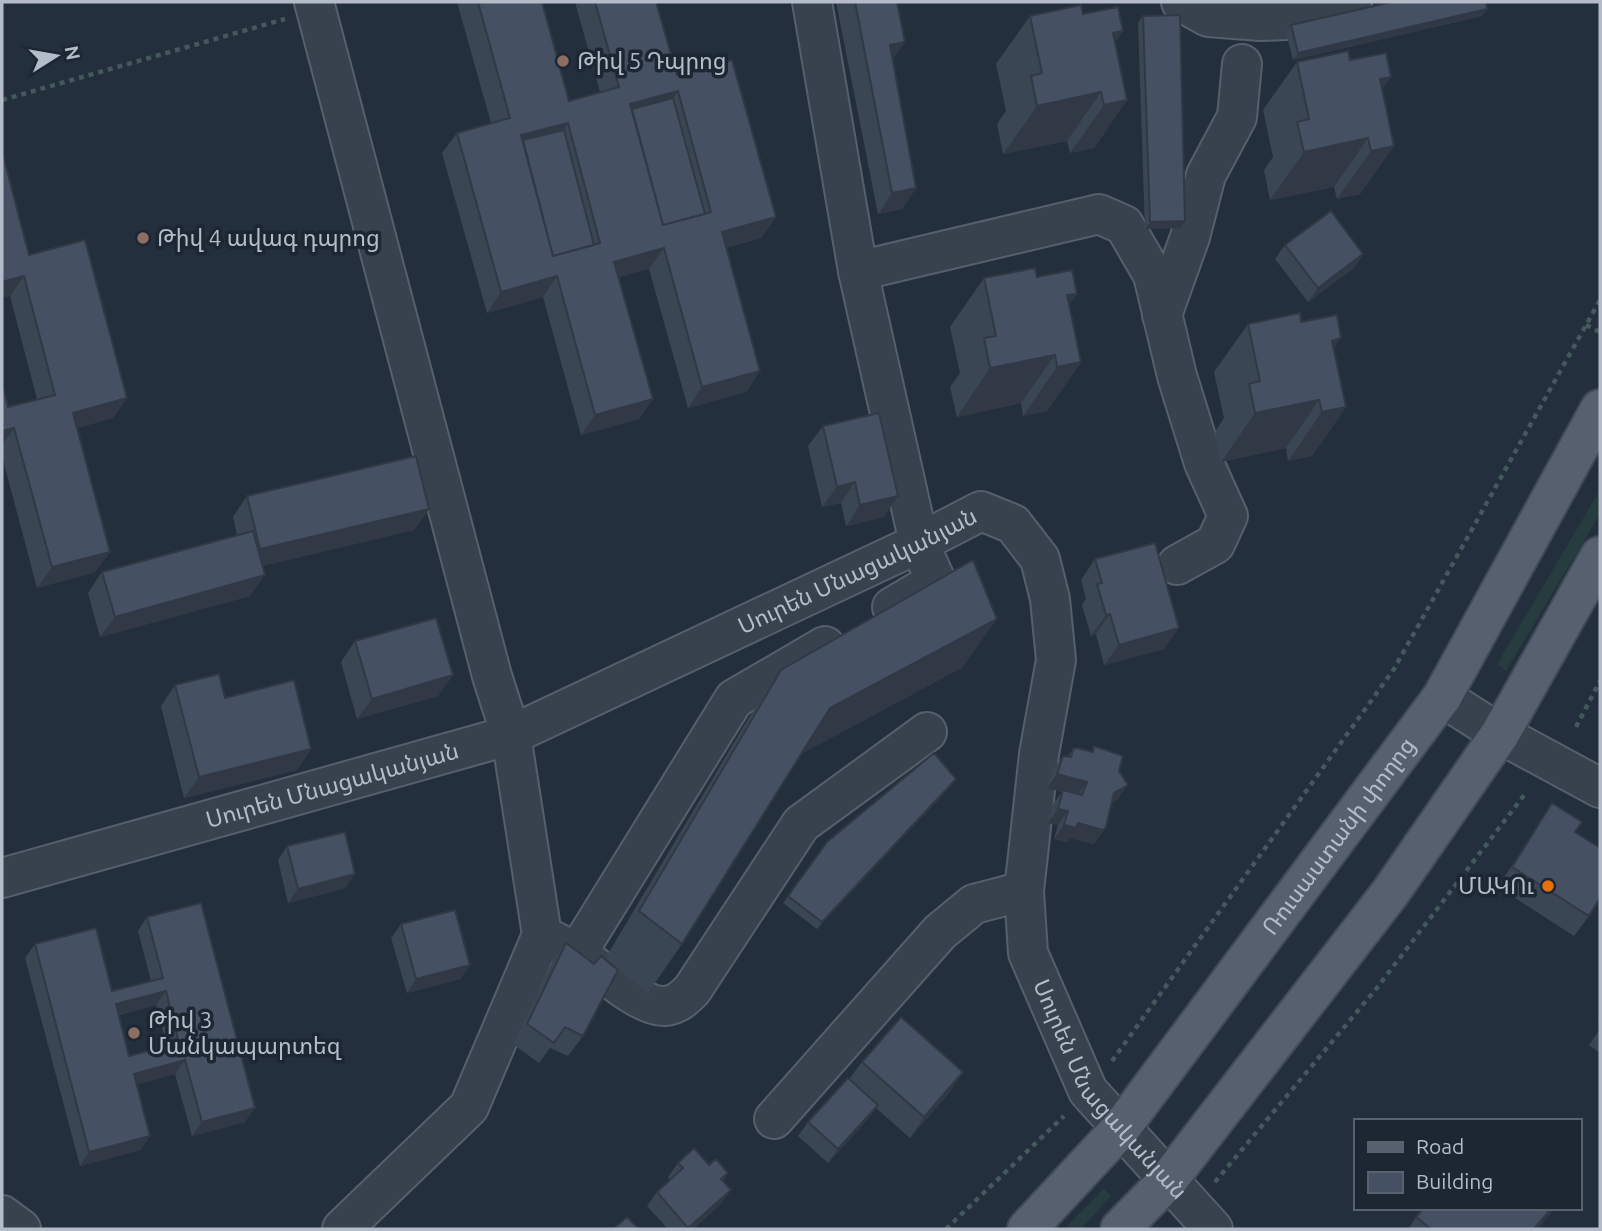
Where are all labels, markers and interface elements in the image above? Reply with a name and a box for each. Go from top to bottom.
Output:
north arrow [21,21,91,91]
text: N [61,44,85,62]
place label: Թիվ 5 Դպրոց [577,48,727,75]
marker: Թիվ 5 Դպրոց [555,53,571,69]
place label: Թիվ 4 ավագ դպրոց [157,225,380,252]
marker: Թիվ 4 ավագ դպրոց [135,230,151,246]
street label: Սուրեն Մնացականյան [734,502,981,638]
street label: Ռուսաստանի փողոց [1257,732,1421,939]
street label: Սուրեն Մնացականյան [203,737,461,832]
place label: ՄԱԿՈւ [1458,873,1535,898]
marker: ՄԱԿՈւ [1540,878,1556,894]
street label: Սուրեն Մնացականյան [1029,975,1192,1204]
place label: Թիվ 3 Մանկապարտեզ [148,1007,342,1060]
marker: Թիվ 3 Մանկապարտեզ [126,1025,142,1041]
legend [1354,1119,1581,1210]
text: Road [1416,1134,1464,1158]
text: Building [1416,1169,1493,1193]

